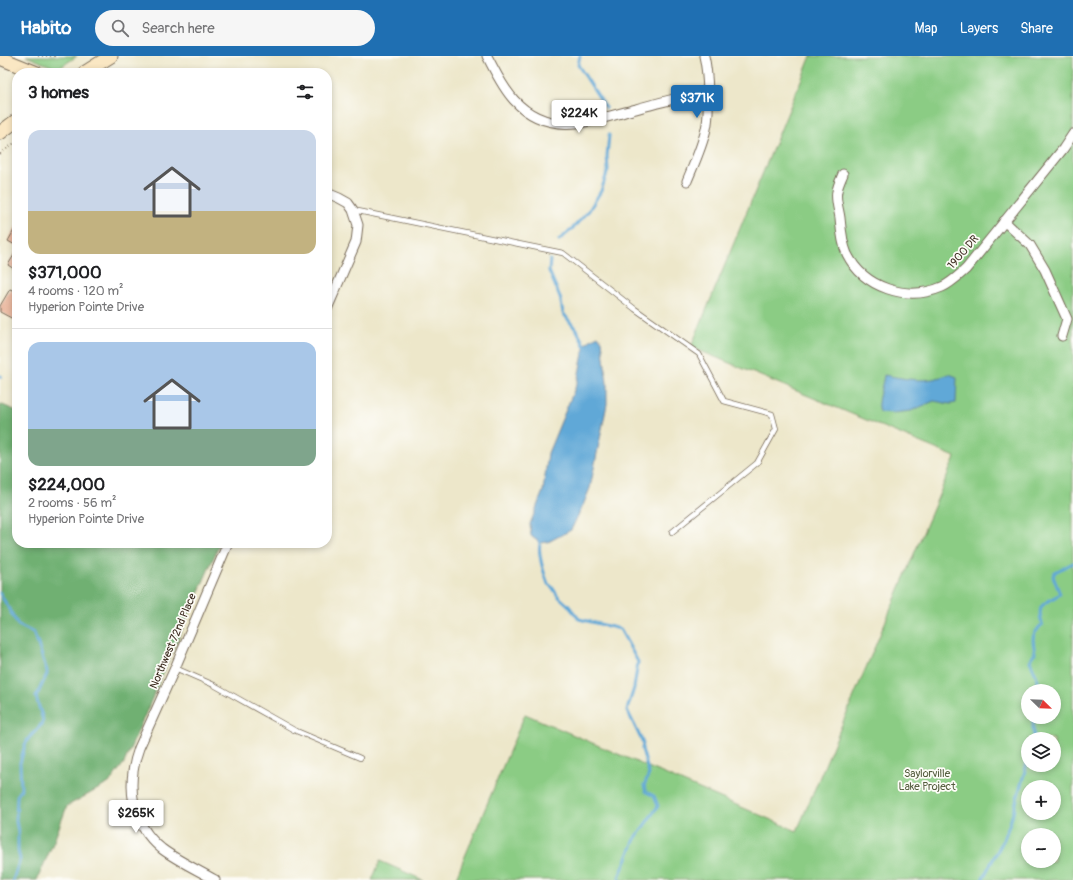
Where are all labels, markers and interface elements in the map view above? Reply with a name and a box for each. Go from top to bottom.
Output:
search box [95,10,375,46]
text: Habito [20,16,71,40]
icon: search [109,17,131,39]
text: Search here [141,19,215,38]
text: Map [915,20,938,37]
text: Layers [960,20,998,37]
text: Share [1020,20,1053,37]
icon: filters [294,81,316,103]
text: 3 homes [28,82,89,103]
pin: $371K [669,85,725,119]
text: $371K [680,90,714,106]
pin: $224K [551,100,607,134]
text: $224K [561,105,597,121]
icon: home [136,156,208,228]
street label: 1900 DR [945,232,981,272]
text: $371,000 [28,262,102,283]
text: 4 rooms · 120 m² [28,283,123,299]
text: Hyperion Pointe Drive [28,299,144,315]
icon: home [136,368,208,440]
text: $224,000 [28,474,105,495]
text: 2 rooms · 56 m² [28,495,116,511]
text: Hyperion Pointe Drive [28,511,144,527]
street label: Northwest 72nd Place [147,591,199,691]
north arrow [1021,684,1061,724]
map controls [1021,684,1061,868]
button: layers [1021,732,1061,772]
park label: Saylorville Lake Project [898,767,956,793]
button: + [1021,780,1061,820]
pin: $265K [108,800,164,834]
text: $265K [118,805,154,821]
button: − [1021,828,1061,868]

